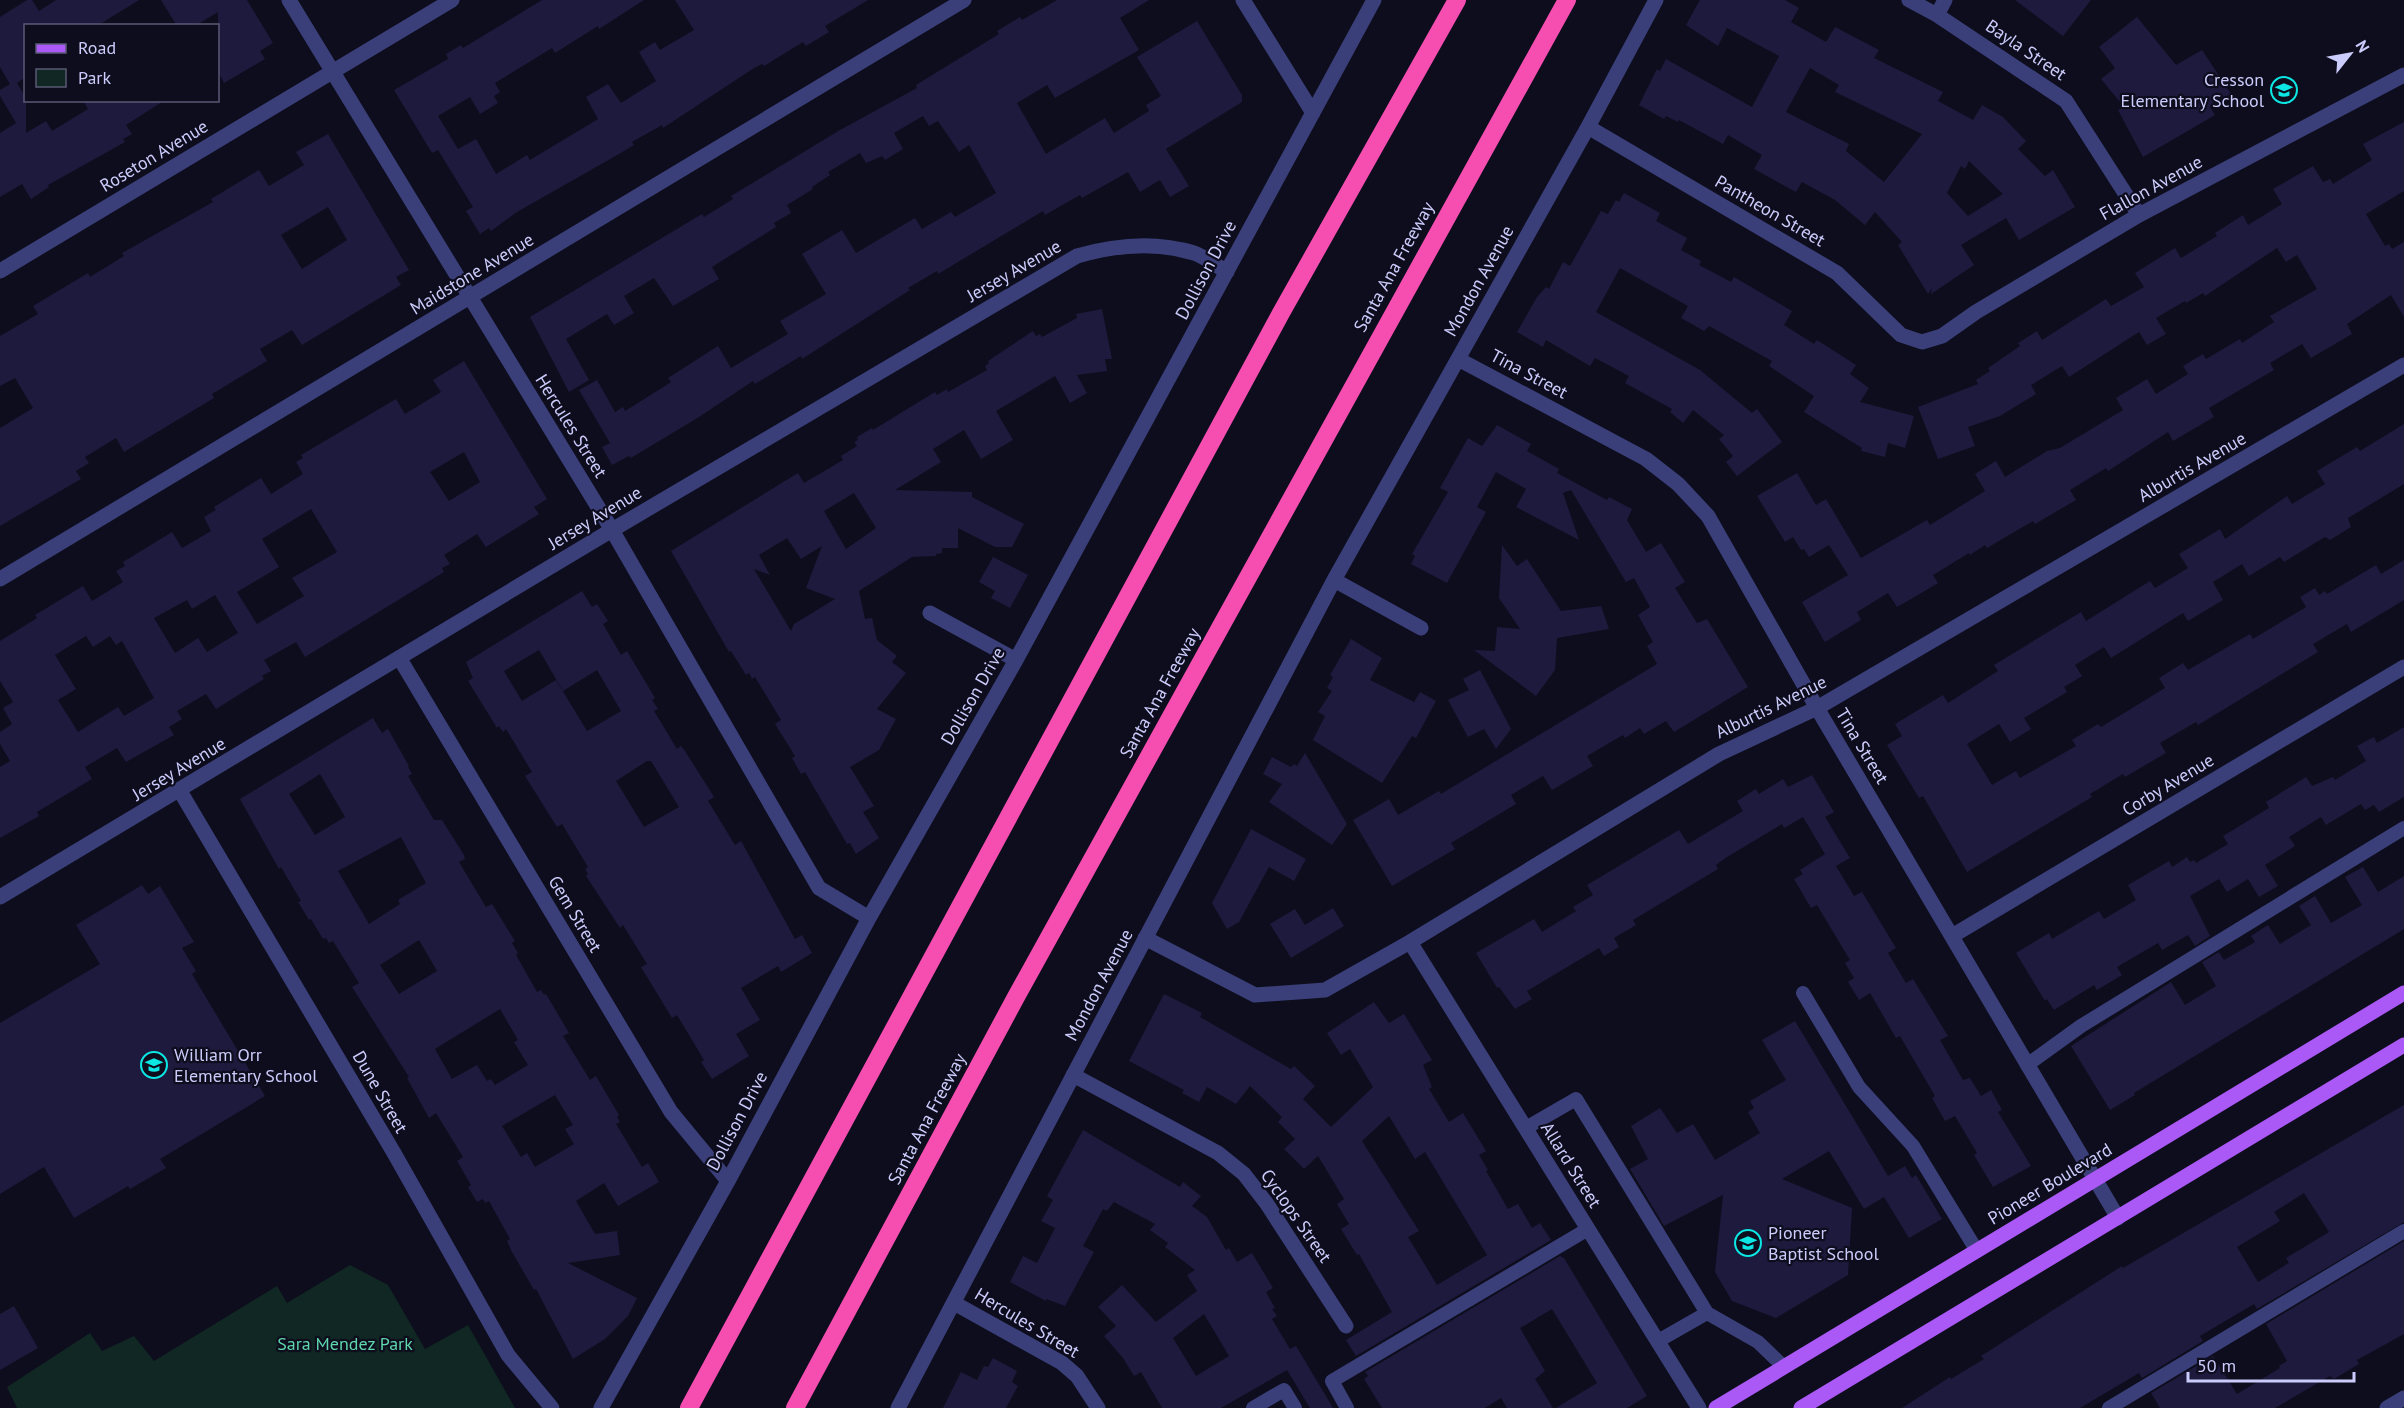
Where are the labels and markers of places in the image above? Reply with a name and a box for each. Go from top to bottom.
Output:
place label: Cresson Elementary School [2121,68,2265,112]
school or university icon: Cresson Elementary School [2269,75,2299,105]
place label: William Orr Elementary School [174,1043,318,1087]
school or university icon: William Orr Elementary School [139,1050,169,1080]
place label: Pioneer Baptist School [1768,1221,1879,1265]
school or university icon: Pioneer Baptist School [1733,1228,1763,1258]

